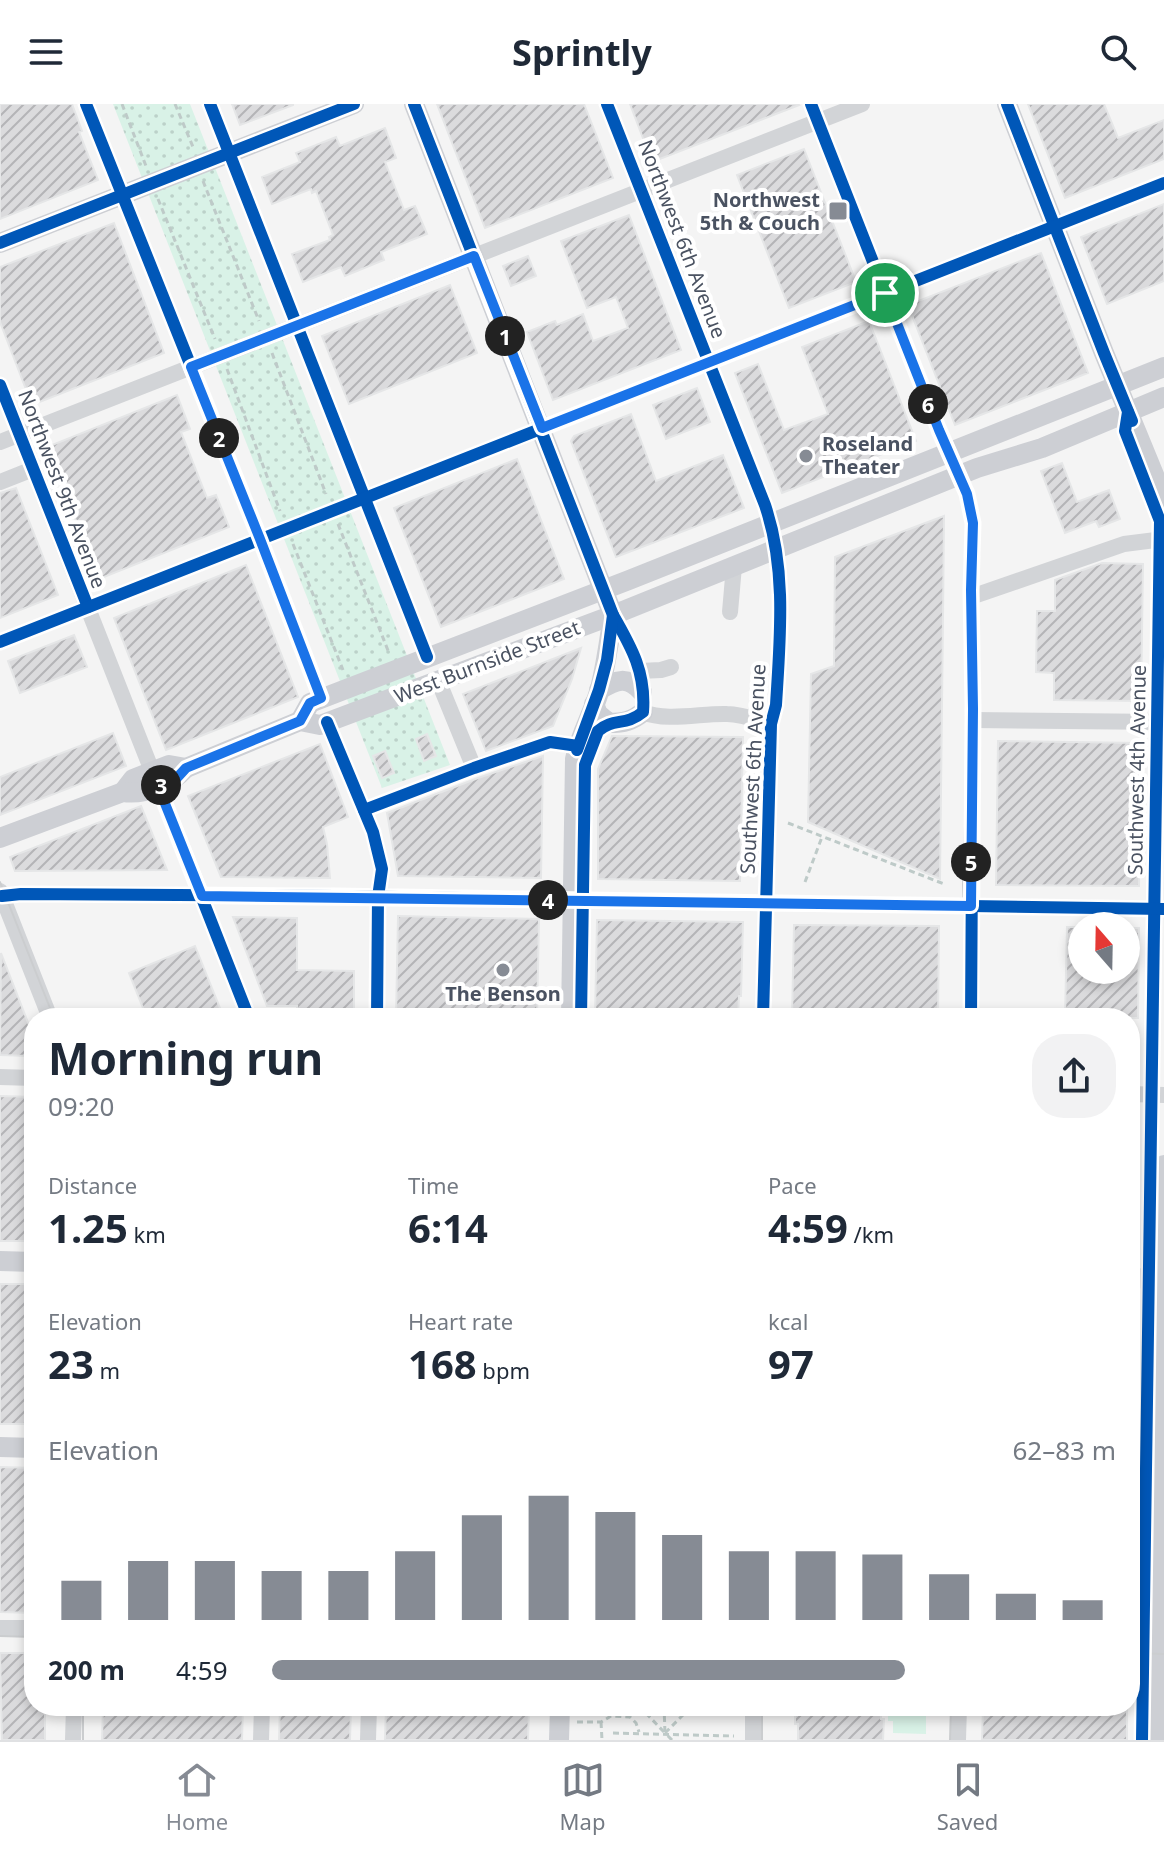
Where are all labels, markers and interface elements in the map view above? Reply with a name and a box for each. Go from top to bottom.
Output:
text: Sprintly [512,28,652,77]
icon: menu [24,30,68,74]
icon: search [1096,30,1140,74]
street label: Northwest 6th Avenue [632,136,733,342]
place label: Northwest 5th & Couch [700,186,820,236]
marker: Northwest 5th & Couch [827,200,849,222]
pin [851,259,919,327]
icon: arrive [863,271,907,315]
pin: 1 [485,316,525,356]
text: 1 [499,321,511,351]
pin: 6 [908,384,948,424]
street label: Northwest 9th Avenue [12,386,113,592]
text: 6 [922,389,934,419]
pin: 2 [199,418,239,458]
text: 2 [213,423,225,453]
place label: Roseland Theater [822,430,913,480]
marker: Roseland Theater [797,447,815,465]
street label: West Burnside Street [390,614,584,709]
street label: Southwest 6th Avenue [734,663,771,875]
street label: Southwest 4th Avenue [1121,665,1152,875]
pin: 3 [141,765,181,805]
text: 3 [155,770,167,800]
pin: 5 [951,842,991,882]
text: 5 [965,847,977,877]
pin: 4 [528,880,568,920]
text: 4 [542,885,554,915]
north arrow [1068,912,1140,984]
map controls [1068,912,1140,984]
marker: The Benson [494,961,512,979]
place label: The Benson [445,980,561,1007]
text: Morning run [48,1028,323,1088]
button: share [1032,1034,1116,1118]
text: 09:20 [48,1088,114,1124]
text: Distance [48,1170,137,1200]
text: Time [408,1170,459,1200]
text: Pace [768,1170,817,1200]
text: 1.25 [48,1200,128,1255]
text: 6:14 [408,1200,488,1255]
text: 4:59 [768,1200,848,1255]
text: km [128,1219,166,1249]
text: /km [848,1219,894,1249]
text: Elevation [48,1306,142,1336]
text: Heart rate [408,1306,513,1336]
text: kcal [768,1306,808,1336]
text: 23 [48,1336,94,1391]
text: 168 [408,1336,477,1391]
text: 97 [768,1336,814,1391]
text: m [94,1355,120,1385]
text: bpm [477,1355,530,1385]
text: Elevation [48,1432,159,1468]
text: 62–83 m [1012,1432,1116,1468]
text: 200 m [48,1652,125,1688]
text: 4:59 [176,1652,228,1688]
tab: Home [166,1758,228,1836]
tab: Map [560,1758,605,1836]
tab: Saved [937,1758,998,1836]

